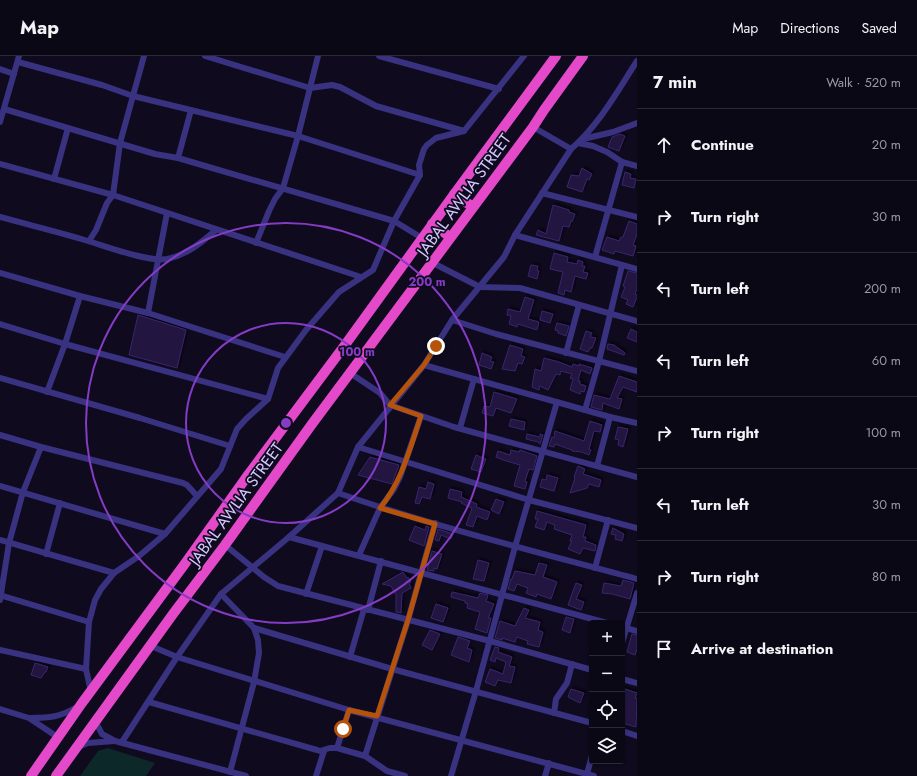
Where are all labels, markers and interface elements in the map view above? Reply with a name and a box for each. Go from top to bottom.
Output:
text: Map [20,14,59,41]
text: Map [732,18,758,38]
text: Directions [780,18,840,38]
text: Saved [862,18,897,38]
text: 7 min [653,70,697,94]
text: Walk · 520 m [826,73,901,92]
street label: JABAL AWLIA STREET [410,128,517,263]
icon: ahead [653,134,675,156]
text: Continue [691,134,754,156]
text: 20 m [872,135,901,154]
icon: right [653,206,675,228]
text: Turn right [691,206,759,228]
text: 30 m [872,207,901,226]
text: 200 m [408,273,446,291]
icon: left [653,278,675,300]
text: Turn left [691,278,749,300]
text: 200 m [864,279,901,298]
route end [427,337,445,355]
text: 100 m [339,343,375,361]
icon: left [653,350,675,372]
text: Turn left [691,350,749,372]
text: 60 m [872,351,901,370]
centre of rings [279,416,293,430]
icon: right [653,422,675,444]
text: Turn right [691,422,759,444]
text: 100 m [866,423,901,442]
street label: JABAL AWLIA STREET [182,437,289,572]
icon: left [653,494,675,516]
text: Turn left [691,494,749,516]
text: 30 m [872,495,901,514]
icon: right [653,566,675,588]
text: Turn right [691,566,759,588]
text: 80 m [872,567,901,586]
map controls [589,620,625,764]
button: + [589,620,625,656]
icon: arrive [653,638,675,660]
text: Arrive at destination [691,638,833,660]
button: − [589,656,625,692]
button: locate [589,692,625,728]
route start [334,720,352,738]
button: layers [589,728,625,764]

